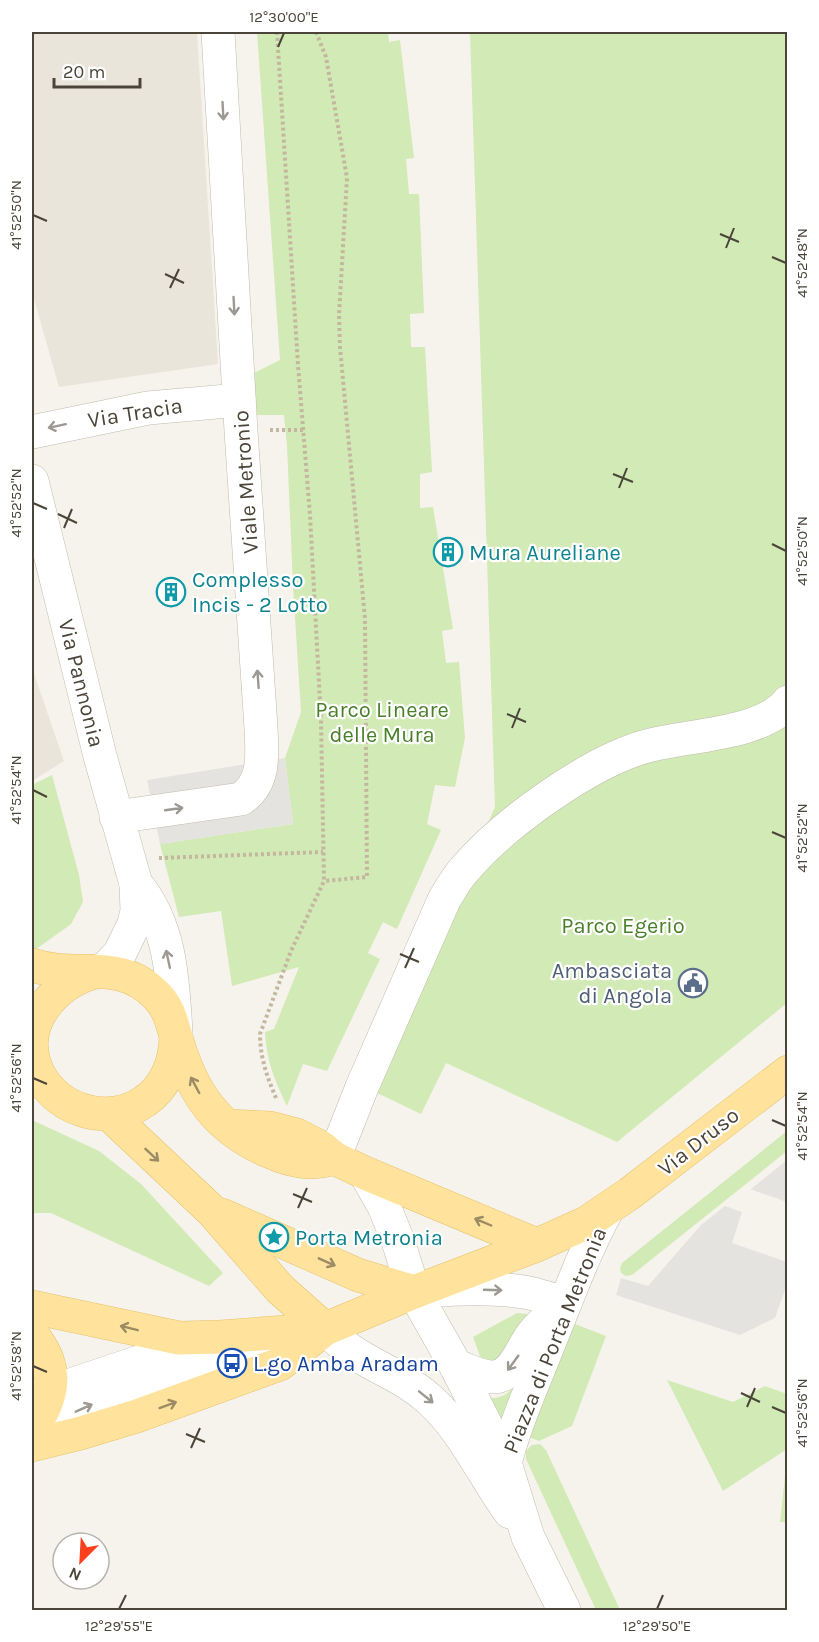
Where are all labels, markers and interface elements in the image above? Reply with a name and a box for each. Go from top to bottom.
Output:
text: 12°30'00"E [249,8,319,26]
scale bar [54,51,140,89]
text: 20 m [63,61,105,83]
one-way arrow [217,100,228,120]
text: 41°52'50"N [7,180,25,250]
text: 41°52'48"N [793,228,811,298]
one-way arrow [229,295,240,315]
street label: Via Tracia [86,393,184,433]
street label: Viale Metronio [228,409,264,555]
one-way arrow [48,421,67,432]
text: 41°52'52"N [7,468,25,538]
text: 41°52'50"N [793,516,811,586]
building icon: Mura Aureliane [432,536,464,568]
place label: Mura Aureliane [469,540,621,566]
place label: Complesso Incis - 2 Lotto [192,567,328,618]
building icon: Complesso Incis - 2 Lotto [155,576,187,608]
street label: Via Pannonia [53,617,109,750]
one-way arrow [252,669,263,689]
park label: Parco Lineare delle Mura [315,697,449,748]
text: 41°52'54"N [7,755,25,825]
text: 41°52'52"N [793,803,811,873]
one-way arrow [164,804,184,815]
park label: Parco Egerio [561,913,685,939]
one-way arrow [162,949,173,969]
place label: Ambasciata di Angola [552,958,672,1009]
public building icon: Ambasciata di Angola [677,967,709,999]
text: 41°52'56"N [7,1043,25,1113]
one-way arrow [188,1077,200,1095]
text: 41°52'54"N [793,1091,811,1161]
street label: Via Druso [653,1102,744,1181]
one-way arrow [145,1147,160,1162]
one-way arrow [474,1216,493,1227]
place icon: Porta Metronia [258,1221,290,1253]
street label: Piazza di Porta Metronia [498,1223,612,1457]
place label: Porta Metronia [295,1225,443,1251]
one-way arrow [317,1257,335,1269]
one-way arrow [482,1284,502,1295]
one-way arrow [120,1322,139,1334]
text: 41°52'58"N [7,1331,25,1401]
bus stop icon: L.go Amba Aradam [216,1347,248,1379]
place label: L.go Amba Aradam [253,1351,439,1377]
one-way arrow [507,1354,520,1370]
text: 41°52'56"N [793,1378,811,1448]
one-way arrow [418,1390,434,1403]
one-way arrow [158,1399,177,1410]
one-way arrow [74,1402,92,1413]
north arrow [51,1531,111,1591]
text: N [66,1563,84,1585]
text: 12°29'55"E [85,1617,153,1635]
text: 12°29'50"E [623,1617,691,1635]

